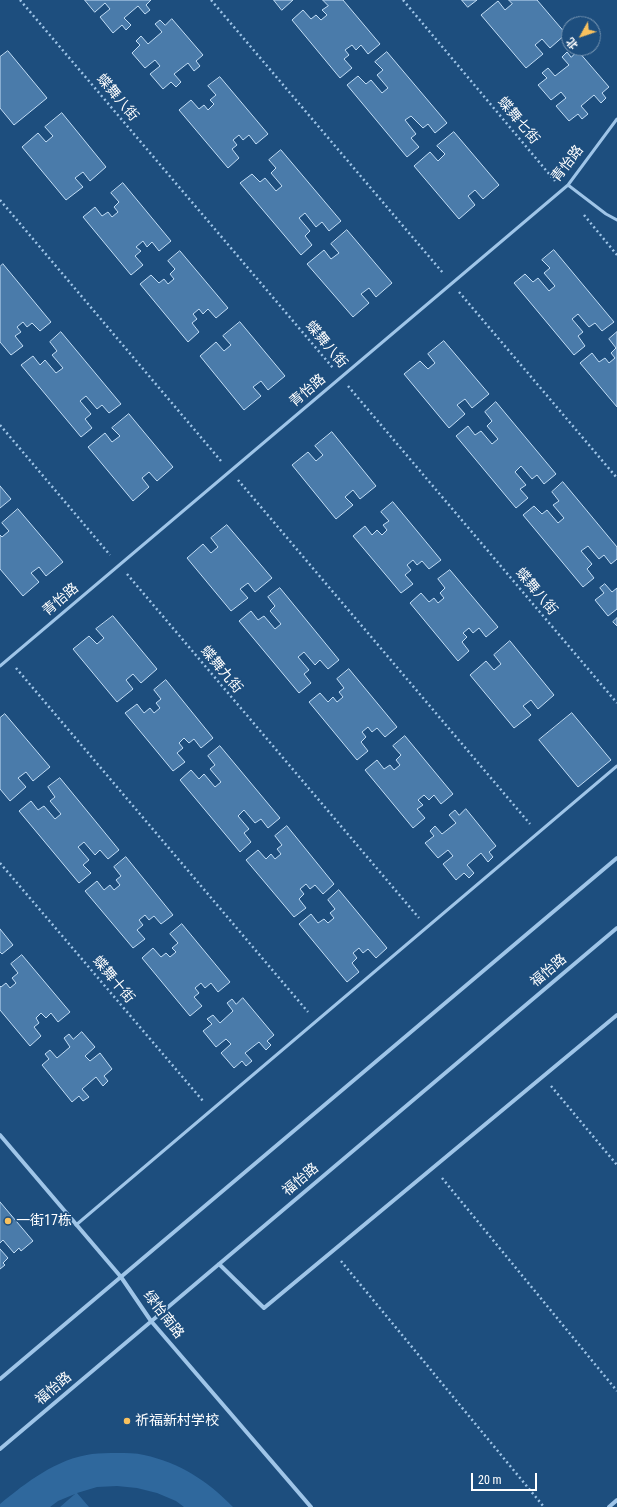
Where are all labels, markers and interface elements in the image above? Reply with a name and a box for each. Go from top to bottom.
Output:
north arrow [561,16,601,56]
text: 北 [564,35,581,52]
street label: 蝶舞八街 [93,71,141,125]
street label: 蝶舞七街 [494,94,542,148]
street label: 青怡路 [548,142,588,186]
street label: 蝶舞八街 [302,318,350,372]
street label: 青怡路 [287,371,329,411]
street label: 蝶舞八街 [512,565,560,619]
street label: 青怡路 [40,580,82,620]
street label: 蝶舞九街 [197,643,245,697]
street label: 福怡路 [528,951,570,991]
street label: 蝶舞十街 [89,953,137,1007]
street label: 福怡路 [280,1160,322,1200]
place label: 一街17栋 [16,1213,72,1229]
marker: 一街17栋 [3,1216,13,1226]
street label: 绿怡南路 [139,1288,187,1342]
street label: 福怡路 [33,1369,75,1409]
place label: 祈福新村学校 [135,1413,219,1429]
marker: 祈福新村学校 [122,1416,132,1426]
scale bar [473,1465,539,1491]
text: 20 m [478,1473,502,1487]

